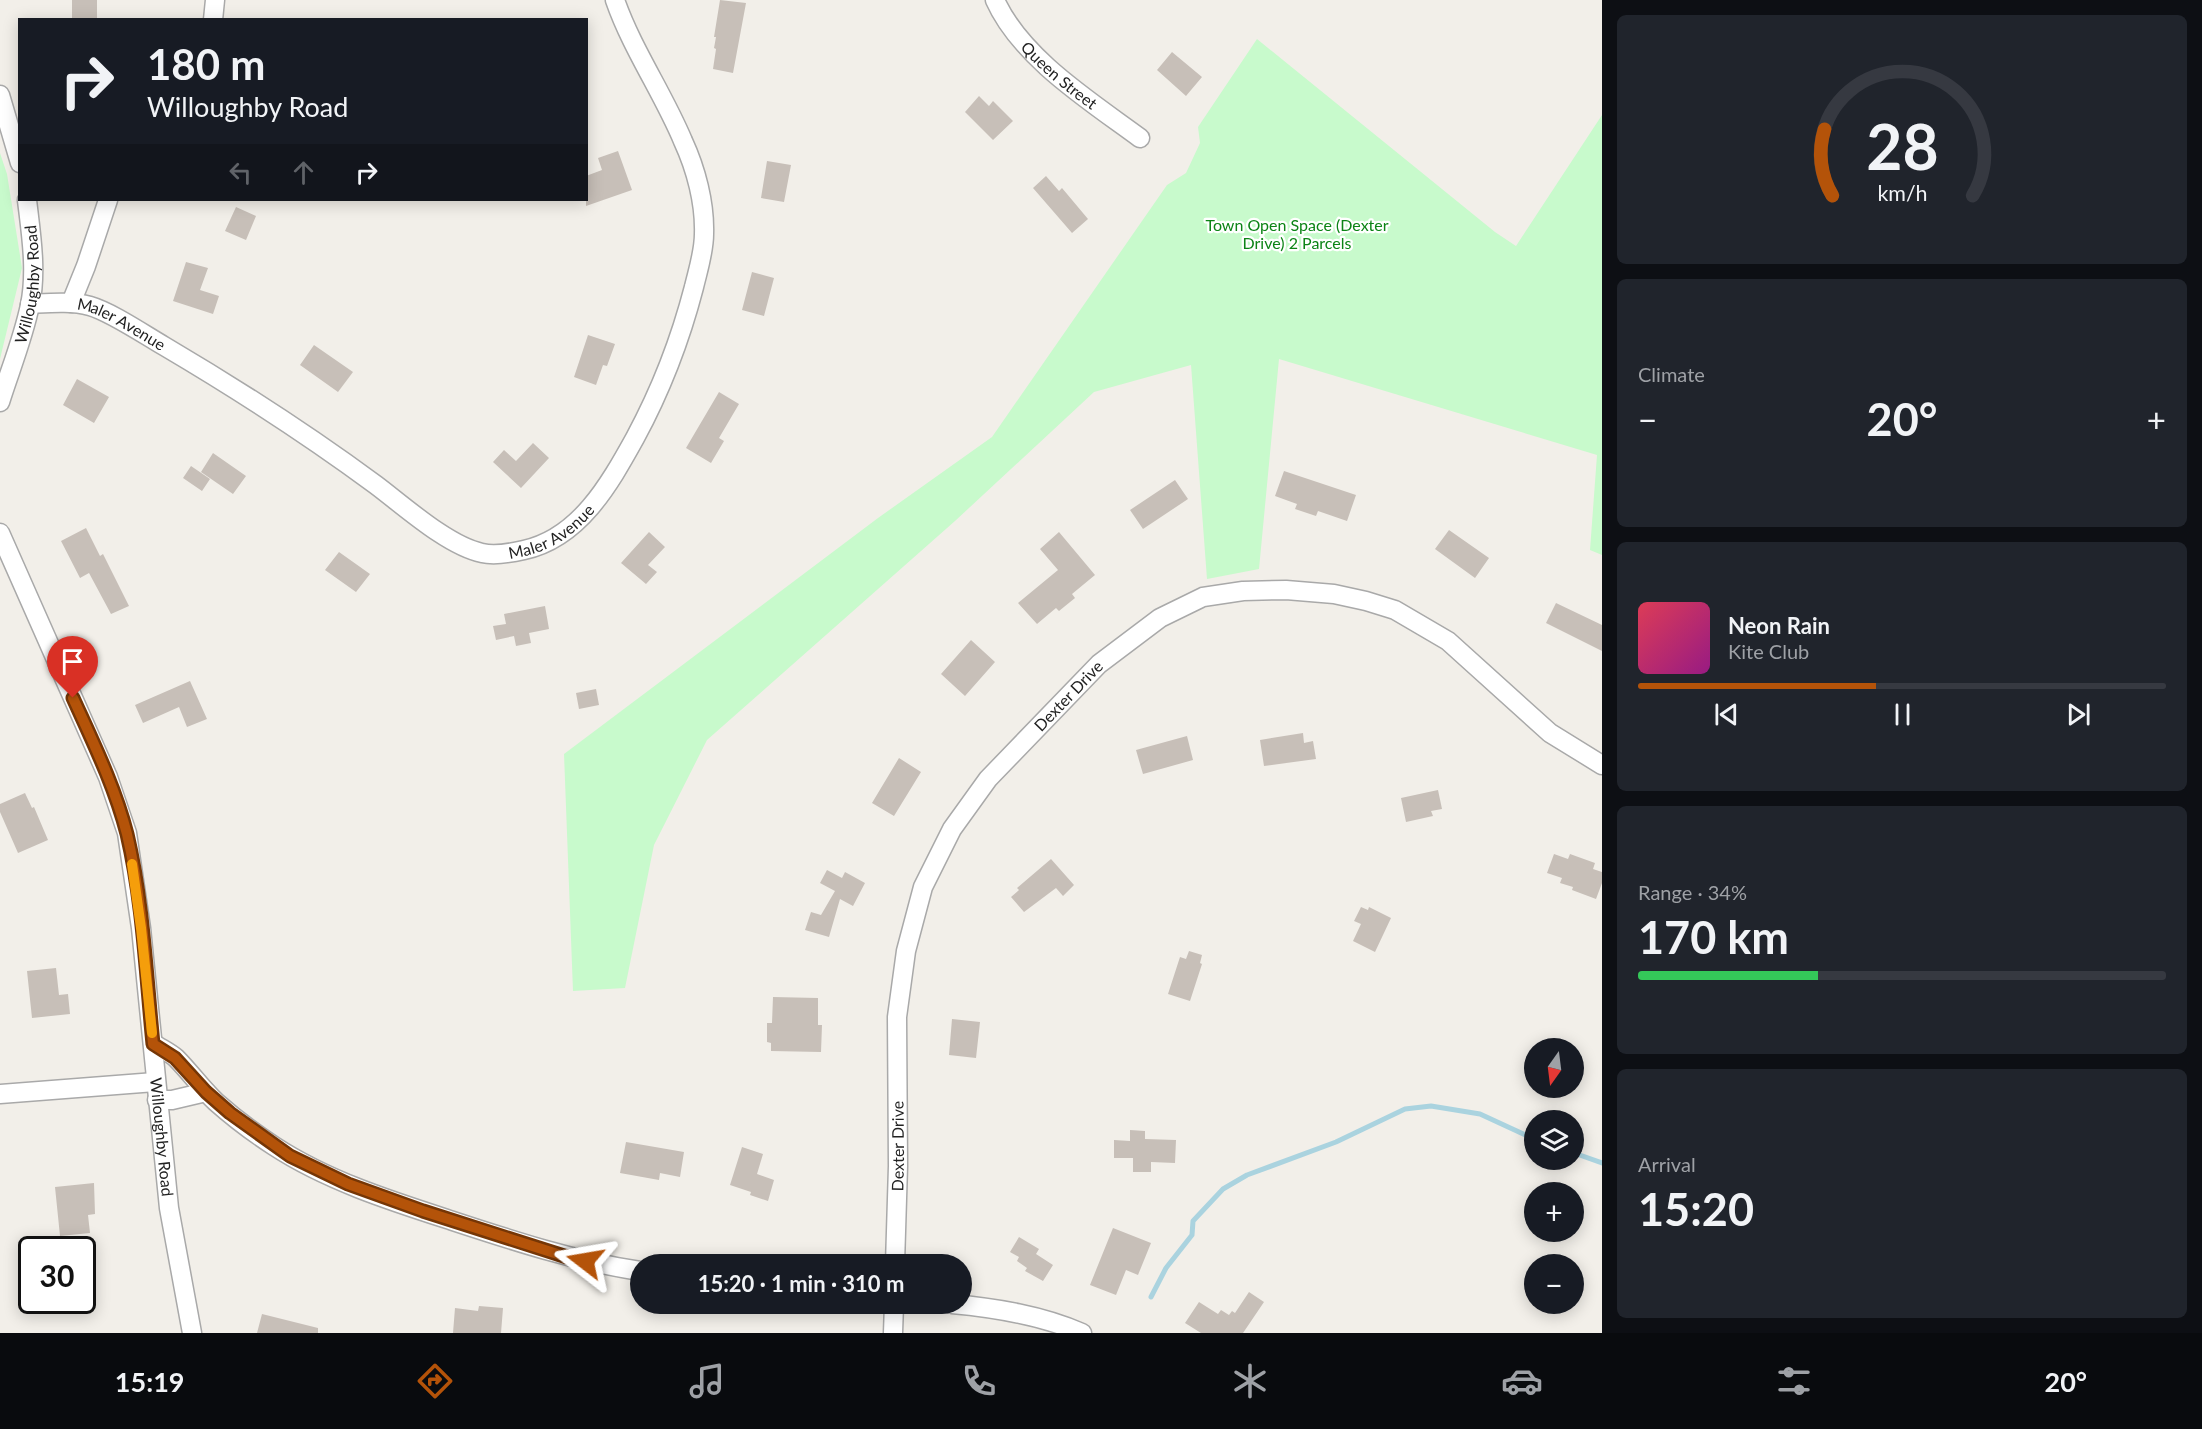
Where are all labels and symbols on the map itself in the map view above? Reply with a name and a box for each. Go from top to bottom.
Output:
street label: Queen Street [1018,37,1101,113]
park label: Town Open Space (Dexter Drive) 2 Parcels [1205,215,1389,252]
street label: Willoughby Road [10,224,42,346]
street label: Maler Avenue [76,294,169,354]
street label: Maler Avenue [507,500,598,562]
pin [47,636,98,698]
street label: Dexter Drive [1030,656,1106,735]
north arrow [1524,1038,1584,1098]
street label: Willoughby Road [147,1077,178,1197]
street label: Dexter Drive [887,1101,907,1191]
position arrow [553,1229,617,1293]
speed limit sign: 30 [18,1236,96,1314]

